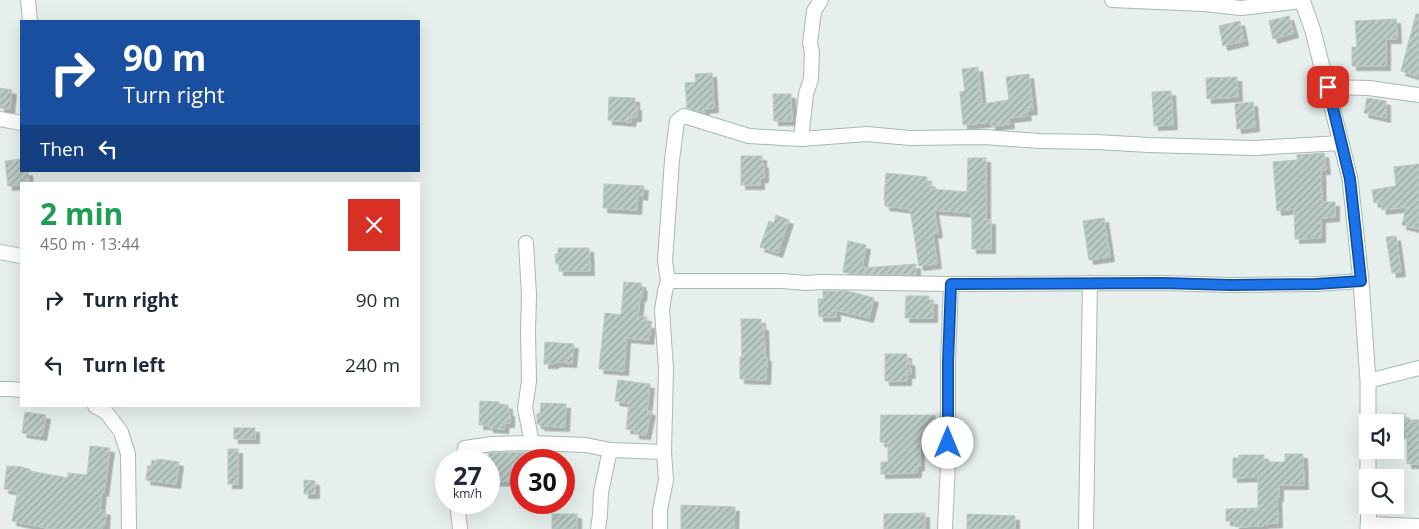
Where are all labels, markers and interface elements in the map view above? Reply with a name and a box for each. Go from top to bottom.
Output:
text: 90 m [123,34,206,81]
icon: right [40,40,105,105]
pin [1307,66,1349,108]
icon: arrive [1314,73,1342,101]
text: Turn right [123,79,225,109]
icon: left [94,135,122,163]
text: Then [40,136,84,162]
text: 2 min [40,193,123,234]
button: close [348,199,400,251]
text: 450 m · 13:44 [40,233,140,255]
icon: right [40,286,68,314]
text: Turn right [83,287,178,313]
text: 90 m [356,287,400,313]
icon: left [40,351,68,379]
text: Turn left [83,352,165,378]
text: 240 m [345,352,400,378]
map controls [1359,414,1404,514]
button: sound [1359,414,1404,459]
position arrow [921,416,973,468]
speed limit sign: 30 [510,449,575,514]
text: 27 [453,458,482,492]
button: search [1359,469,1404,514]
text: km/h [453,485,482,502]

